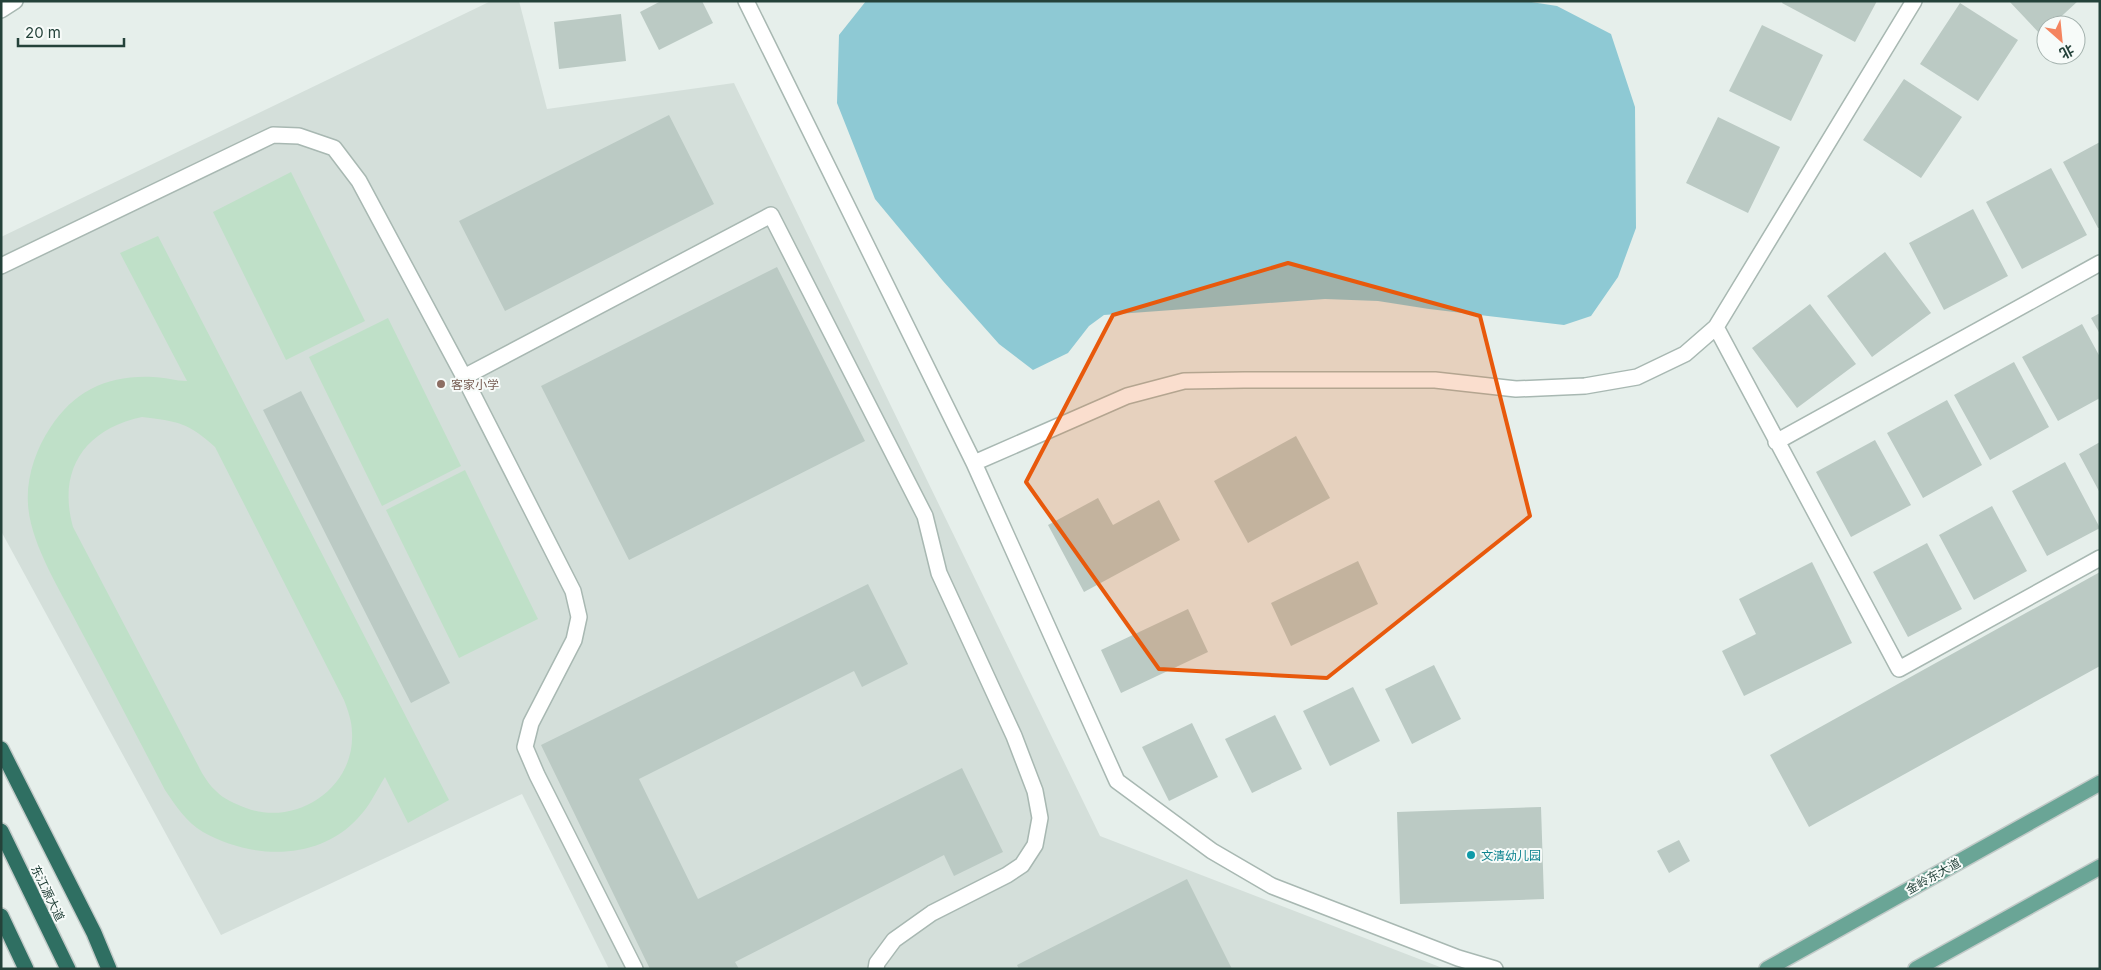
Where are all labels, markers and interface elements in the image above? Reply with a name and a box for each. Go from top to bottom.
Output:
scale bar [18,15,124,47]
north arrow [2036,15,2086,65]
text: 20 m [25,23,61,42]
text: 北 [2057,41,2077,63]
place label: 客家小学 [451,377,499,392]
marker: 客家小学 [435,378,447,390]
place label: 文清幼儿园 [1481,848,1541,863]
marker: 文清幼儿园 [1465,849,1477,861]
street label: 金岭东大道 [1903,855,1963,897]
street label: 东江源大道 [28,863,68,923]

